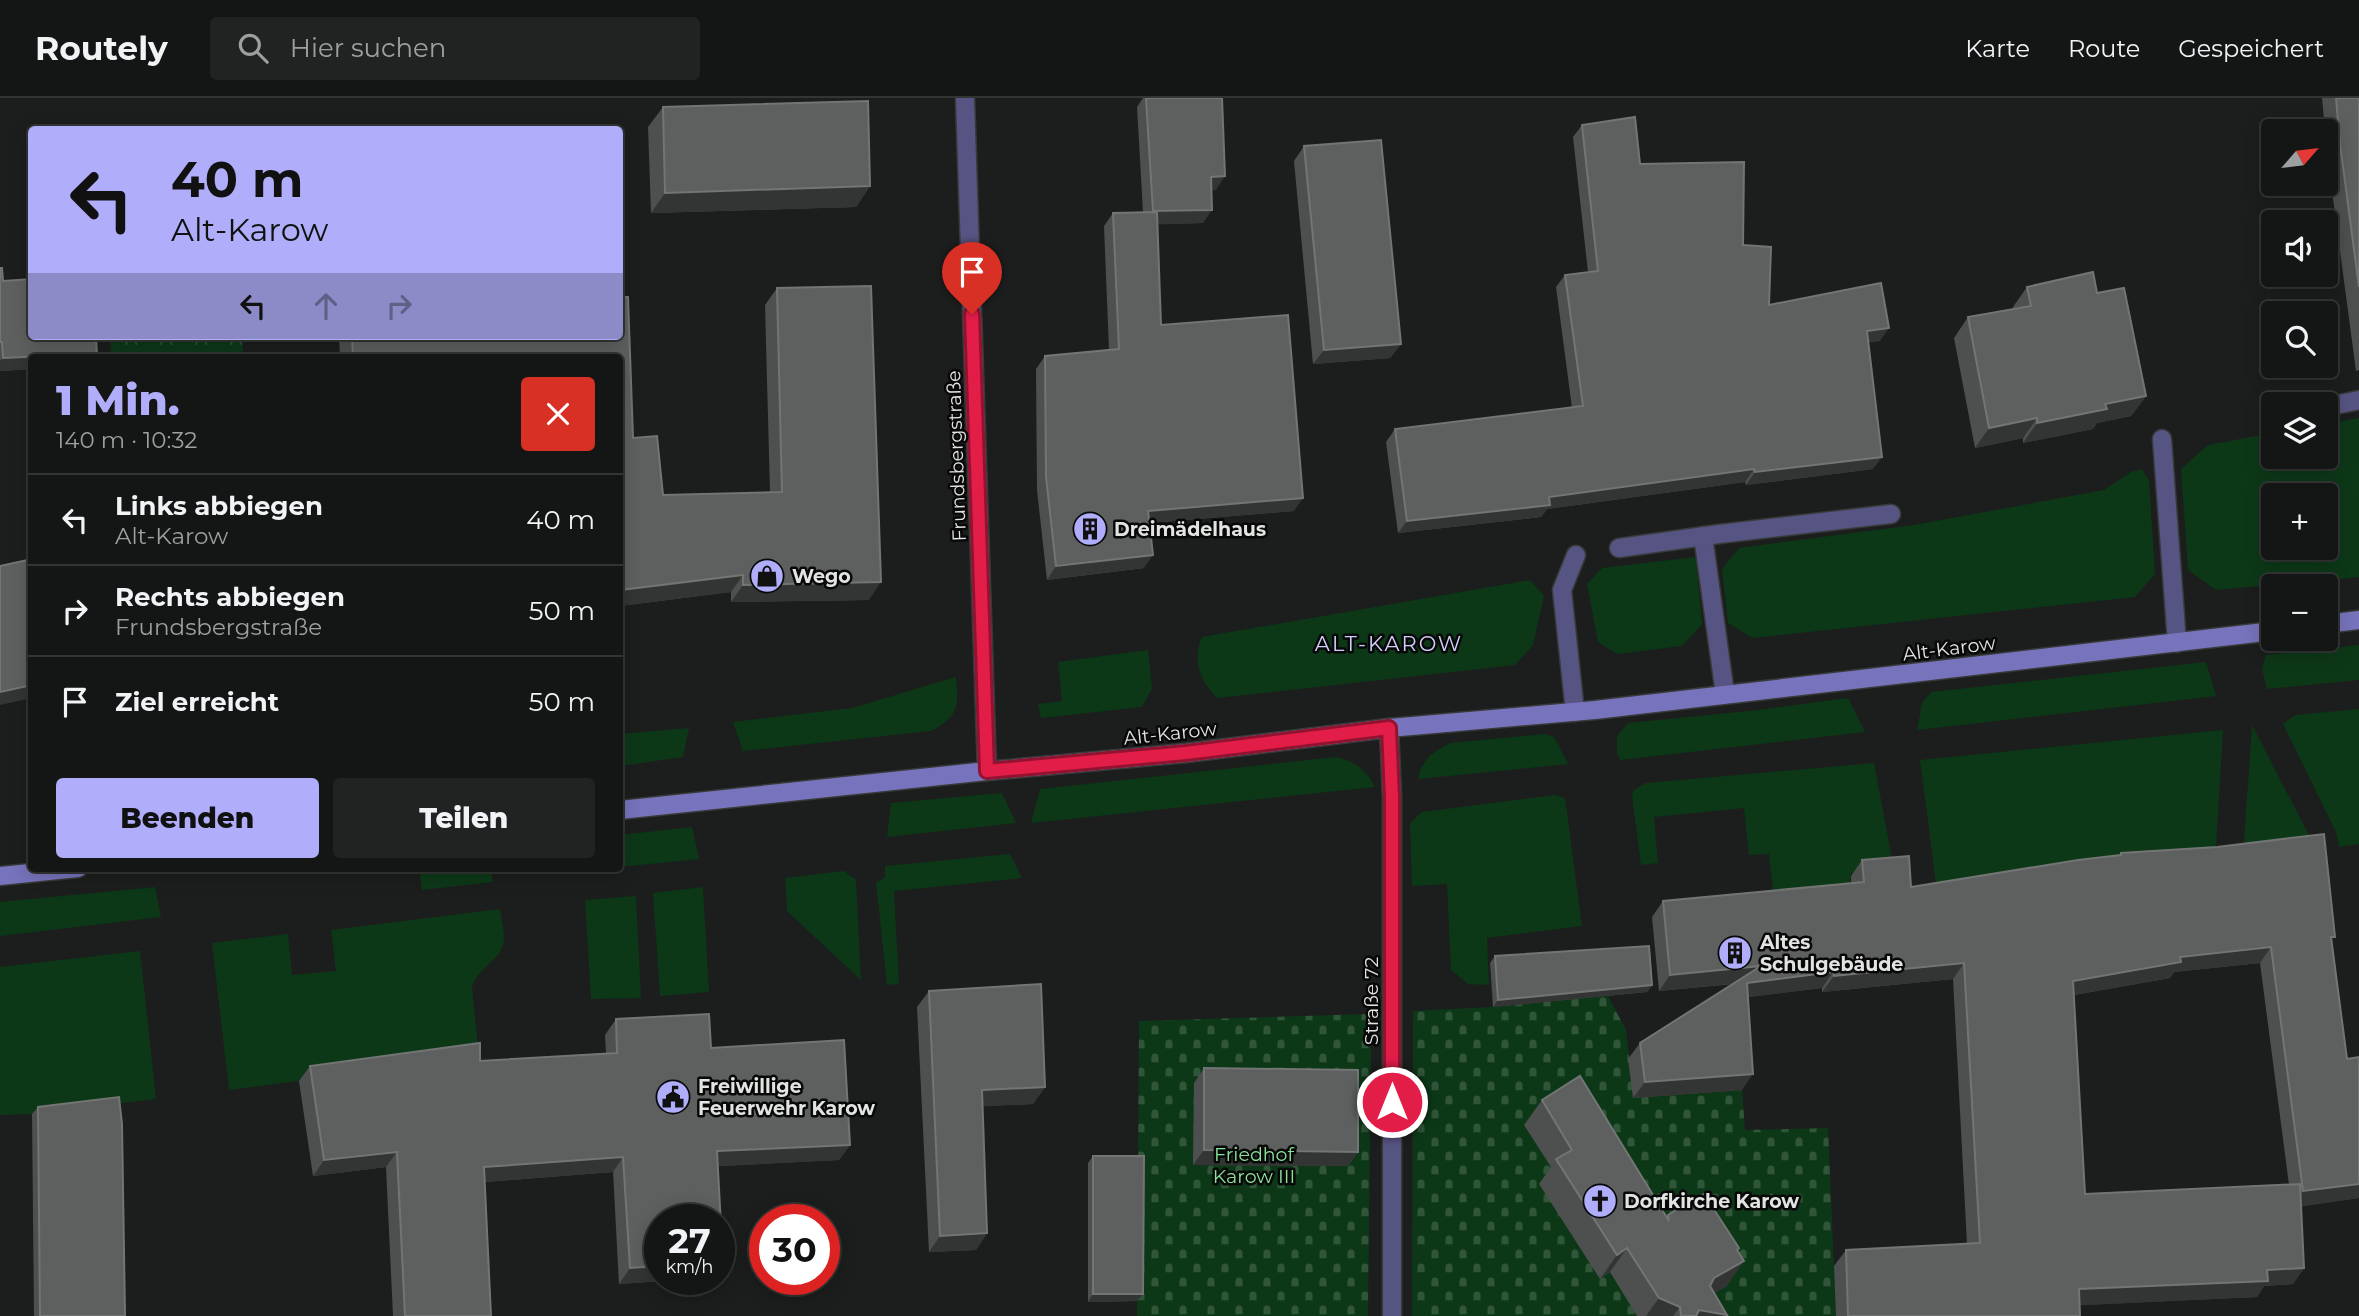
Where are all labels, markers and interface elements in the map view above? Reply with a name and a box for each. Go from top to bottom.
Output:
search box [210,17,700,80]
text: Routely [35,28,168,68]
icon: search [234,29,272,67]
text: Hier suchen [290,32,446,64]
text: Karte [1965,34,2030,63]
text: Route [2068,34,2140,63]
text: Gespeichert [2178,34,2324,63]
north arrow [2261,119,2338,196]
map controls [2261,119,2338,651]
text: 40 m [171,150,303,209]
icon: left [56,154,147,245]
text: Alt-Karow [171,210,329,249]
button: sound [2261,210,2338,287]
pin [942,242,1002,314]
icon: arrive [953,253,991,291]
icon: left [234,287,272,325]
icon: ahead [307,287,345,325]
icon: right [380,287,418,325]
button: search [2261,301,2338,378]
street label: Frundsbergstraße [942,370,971,542]
text: 1 Min. [56,374,180,426]
button: close [521,377,595,451]
button: layers [2261,392,2338,469]
text: 140 m · 10:32 [56,426,197,454]
button: + [2261,483,2338,560]
text: Links abbiegen [115,490,323,522]
icon: left [56,501,94,539]
text: 40 m [526,504,595,536]
building icon: Dreimädelhaus [1071,510,1109,548]
place label: Dreimädelhaus [1114,518,1266,541]
text: Alt-Karow [115,522,228,550]
shop icon: Wego [748,557,786,595]
place label: Wego [792,565,851,588]
button: − [2261,574,2338,651]
text: Rechts abbiegen [115,581,345,613]
icon: right [56,592,94,630]
text: 50 m [529,595,595,627]
text: Frundsbergstraße [115,613,322,641]
district label: ALT-KAROW [1315,631,1463,656]
street label: Alt-Karow [1901,631,1997,666]
icon: arrive [56,683,94,721]
text: Ziel erreicht [115,686,279,718]
text: 50 m [529,686,595,718]
street label: Alt-Karow [1122,717,1218,750]
button: Beenden [56,778,319,858]
button: Teilen [333,778,595,858]
place label: Altes Schulgebäude [1759,931,1903,976]
building icon: Altes Schulgebäude [1716,934,1754,972]
street label: Straße 72 [1360,957,1383,1045]
position arrow [1355,1065,1429,1139]
place label: Freiwillige Feuerwehr Karow [698,1075,875,1120]
public building icon: Freiwillige Feuerwehr Karow [654,1078,692,1116]
park label: Friedhof Karow III [1213,1143,1296,1188]
church icon: Dorfkirche Karow [1581,1182,1619,1220]
place label: Dorfkirche Karow [1624,1190,1799,1213]
speed limit sign: 30 [749,1204,840,1295]
text: 27 [668,1219,711,1262]
text: km/h [665,1256,714,1278]

